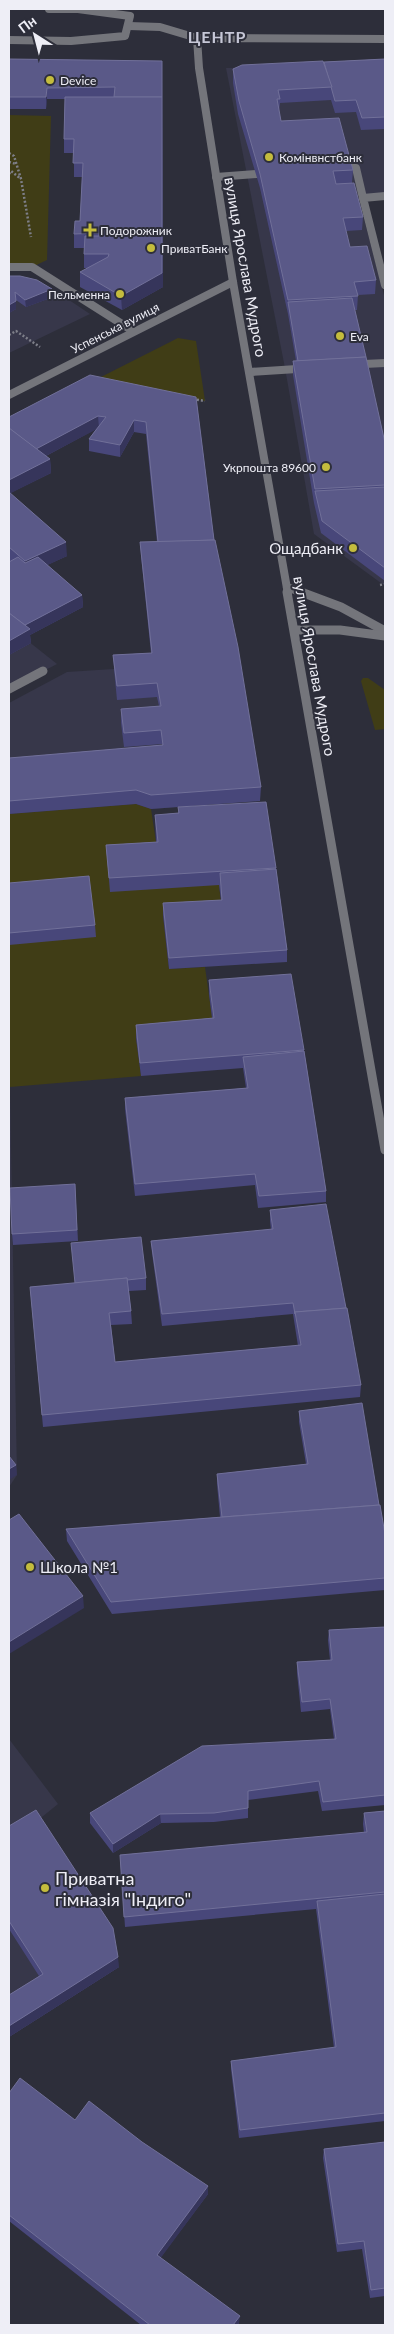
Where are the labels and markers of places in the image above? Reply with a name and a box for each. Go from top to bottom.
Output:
place label: Device [60,73,96,88]
marker: Device [44,74,56,86]
place label: Комінвнстбанк [279,150,363,165]
marker: Комінвнстбанк [263,151,275,163]
place label: Подорожник [100,223,173,238]
marker: Подорожник [84,224,96,236]
place label: ПриватБанк [161,241,228,256]
marker: ПриватБанк [145,242,157,254]
place label: Пельменна [48,287,110,302]
marker: Пельменна [114,288,126,300]
place label: Eva [350,329,369,344]
marker: Eva [334,330,346,342]
place label: Укрпошта 89600 [223,460,316,475]
marker: Укрпошта 89600 [320,461,332,473]
place label: Ощадбанк [269,539,343,557]
marker: Ощадбанк [347,542,359,554]
place label: Школа №1 [40,1558,118,1576]
marker: Школа №1 [24,1561,36,1573]
place label: Приватна гімназія "Індиго" [55,1867,191,1910]
marker: Приватна гімназія "Індиго" [39,1882,51,1894]

